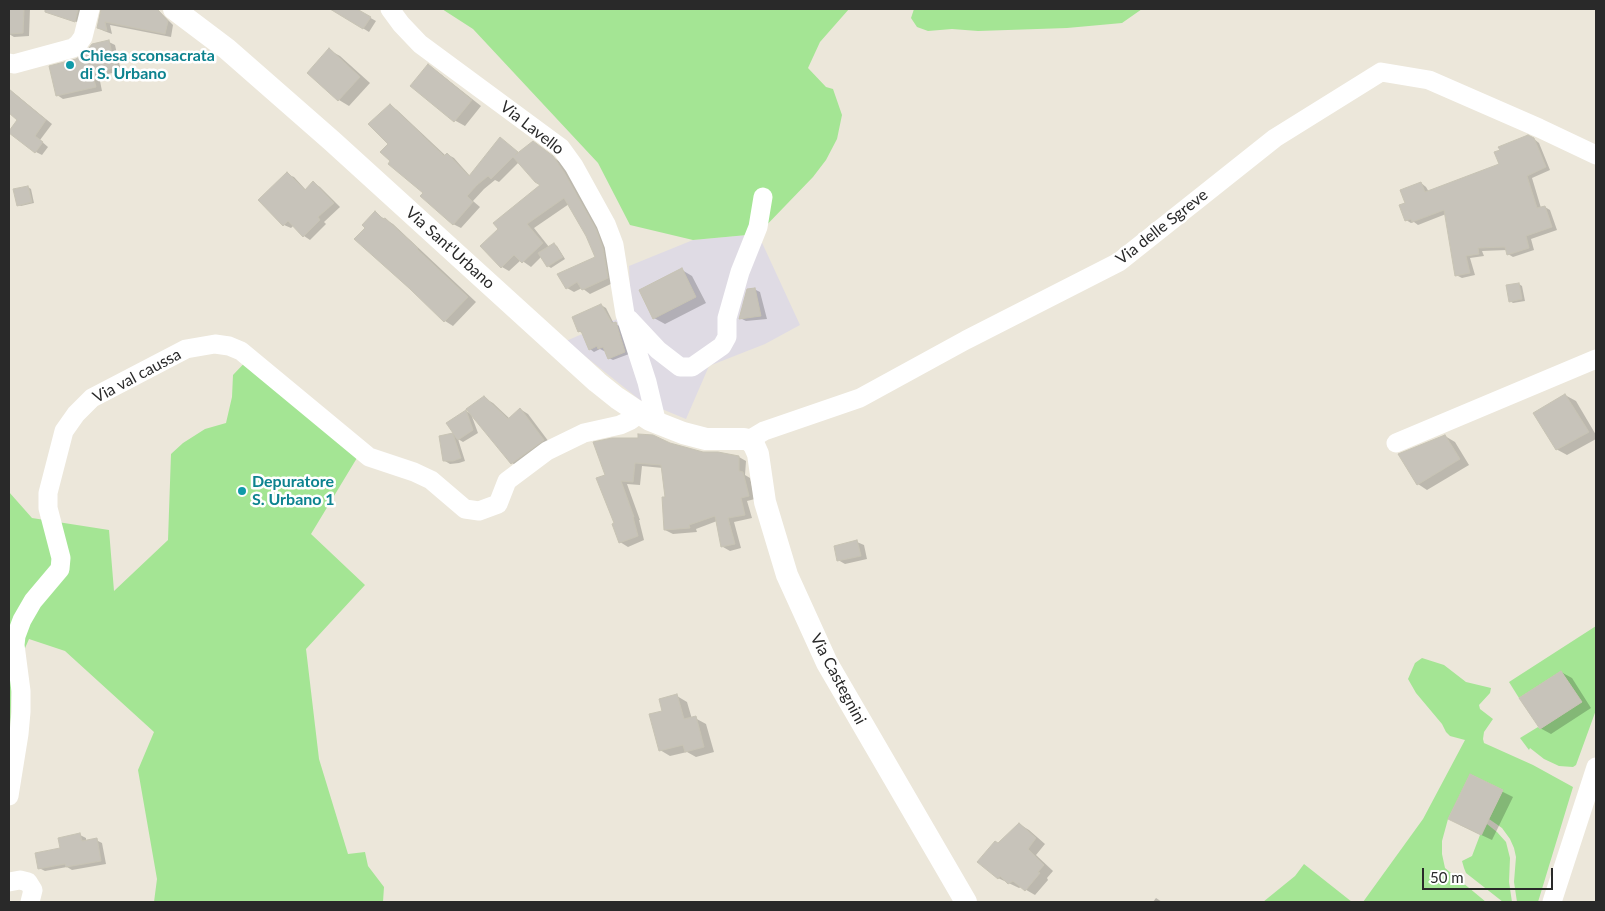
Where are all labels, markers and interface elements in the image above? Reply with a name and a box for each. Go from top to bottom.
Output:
place label: Chiesa sconsacrata di S. Urbano [80,46,215,84]
marker: Chiesa sconsacrata di S. Urbano [64,59,76,71]
street label: Via Lavello [496,97,568,159]
street label: Via delle Sgreve [1112,185,1212,269]
street label: Via Sant'Urbano [401,203,499,293]
street label: Via val caussa [90,345,184,407]
place label: Depuratore S. Urbano 1 [252,472,335,510]
marker: Depuratore S. Urbano 1 [236,485,248,497]
street label: Via Castegnini [806,630,870,728]
scale bar [1425,858,1556,890]
text: 50 m [1430,868,1464,886]

